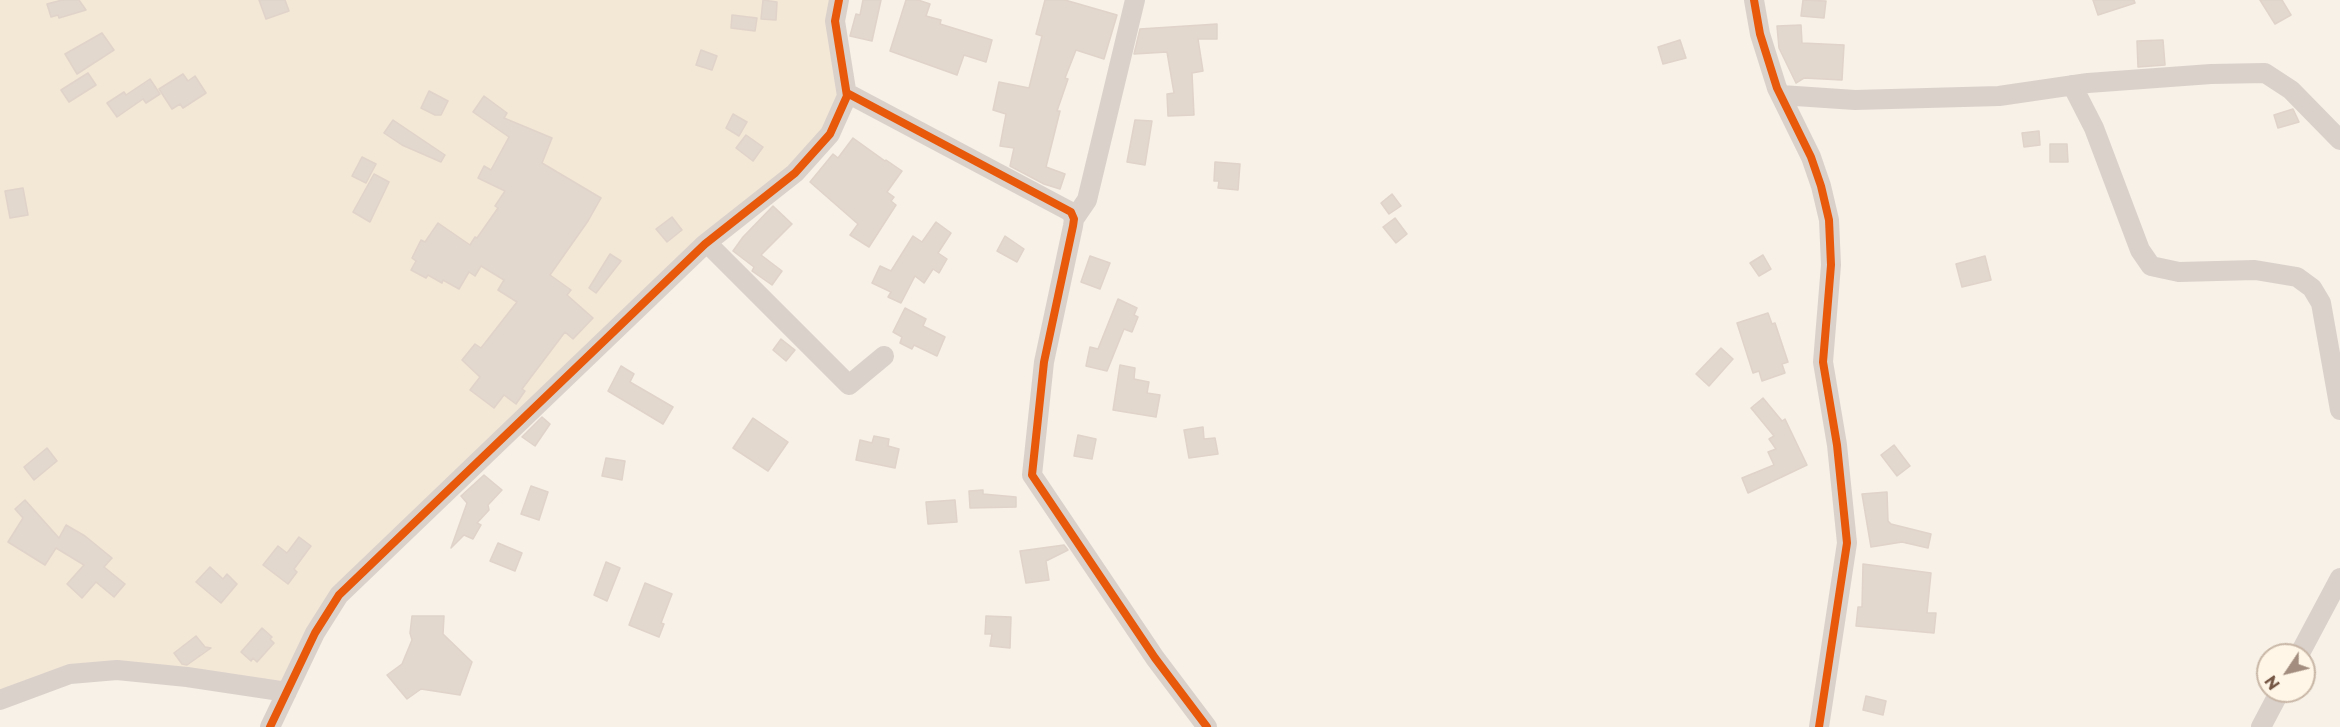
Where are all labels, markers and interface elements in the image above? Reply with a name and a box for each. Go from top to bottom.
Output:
north arrow [2256,643,2316,703]
text: N [2261,672,2284,693]

